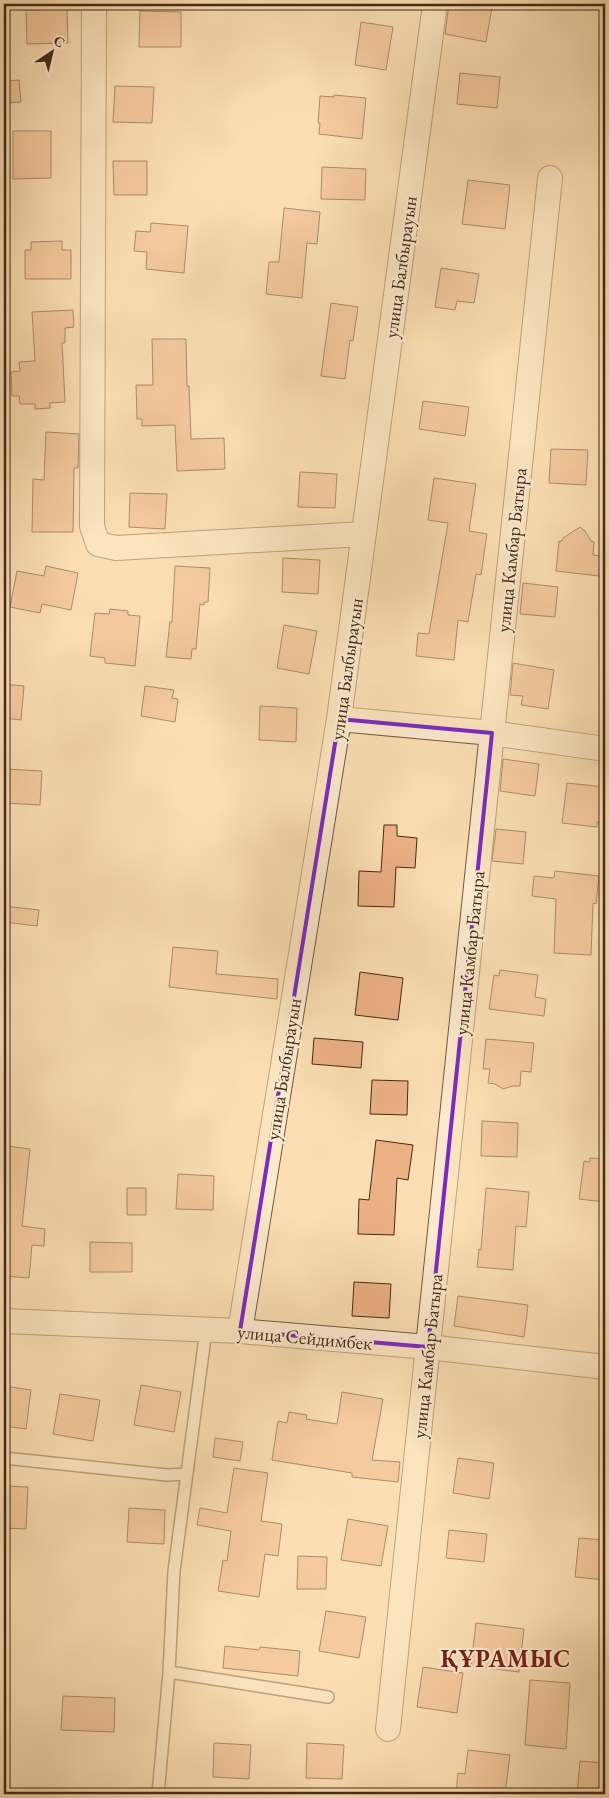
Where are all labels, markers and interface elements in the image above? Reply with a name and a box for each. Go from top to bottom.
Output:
north arrow [28,28,78,78]
text: С [50,31,69,52]
street label: улица Балбырауын [378,194,423,340]
street label: улица Камбар Батыра [490,466,533,634]
street label: улица Балбырауын [324,596,369,742]
street label: улица Камбар Батыра [448,869,491,1037]
street label: улица Балбырауын [260,996,307,1142]
street label: улица Камбар Батыра [406,1272,449,1440]
street label: улица Сейдимбек [237,1319,373,1356]
district label: ҚҰРАМЫС [441,1643,571,1674]

